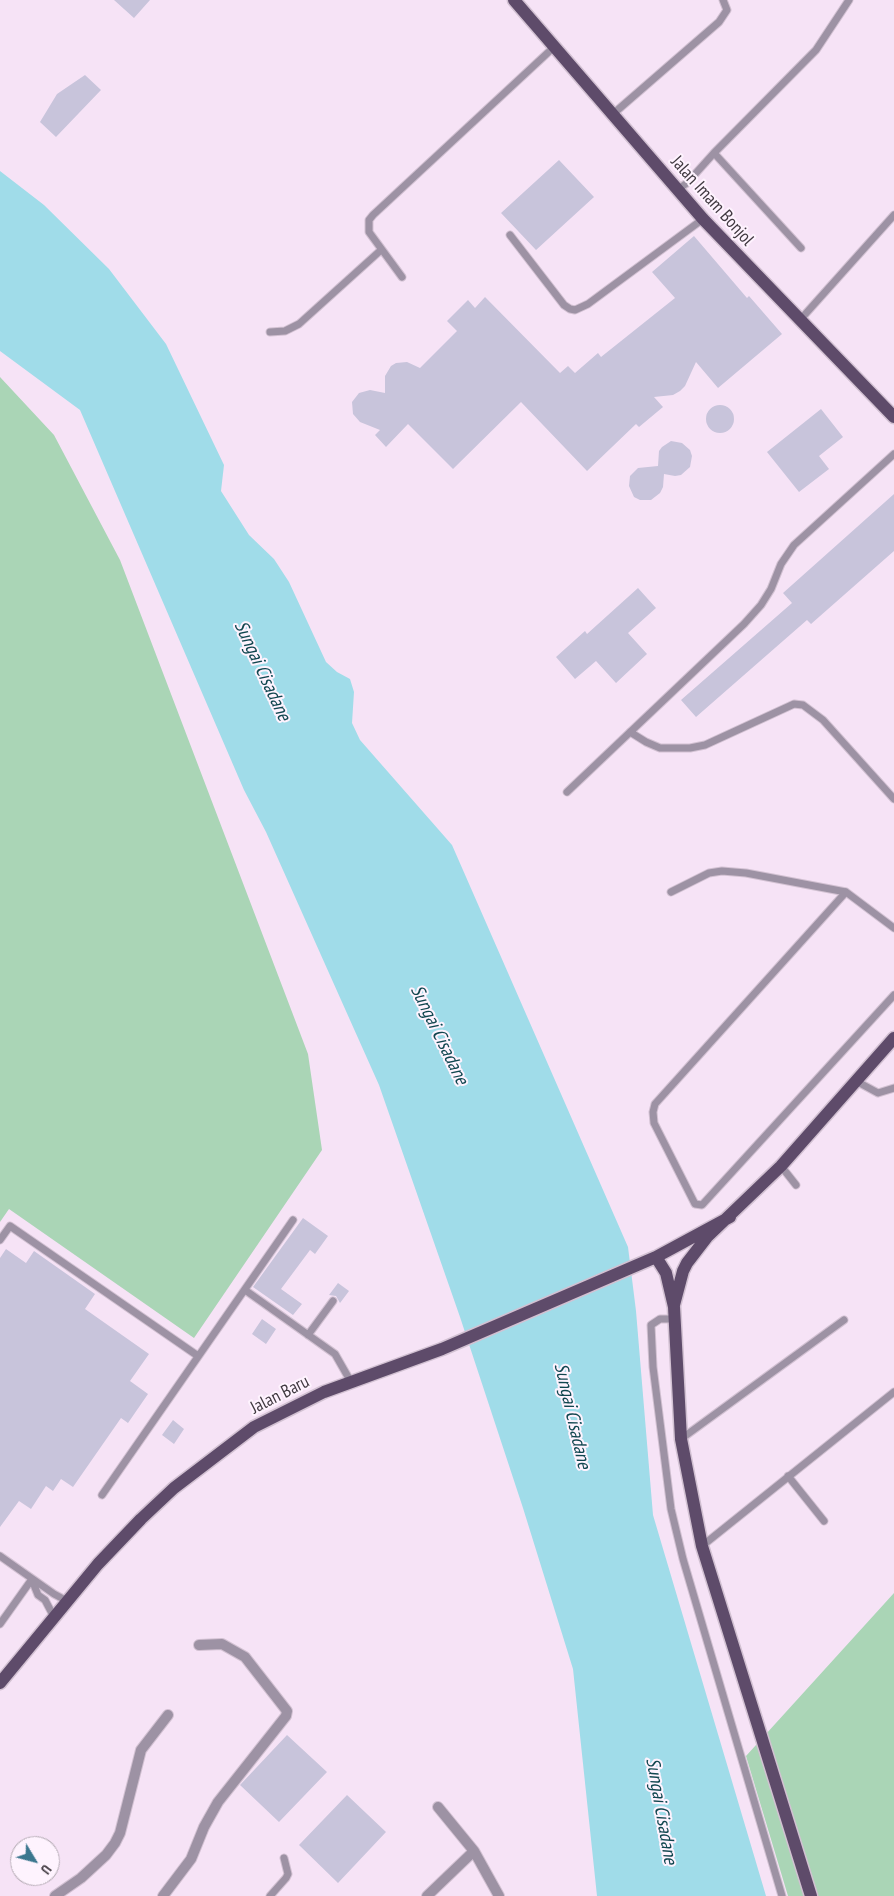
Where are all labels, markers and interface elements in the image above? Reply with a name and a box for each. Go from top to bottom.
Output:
street label: Jalan Imam Bonjol [666,152,758,250]
water label: Sungai Cisadane [229,617,295,725]
water label: Sungai Cisadane [405,982,473,1088]
water label: Sungai Cisadane [549,1361,595,1471]
street label: Jalan Baru [247,1371,313,1419]
water label: Sungai Cisadane [640,1756,682,1866]
north arrow [10,1836,60,1886]
text: U [37,1861,56,1878]

